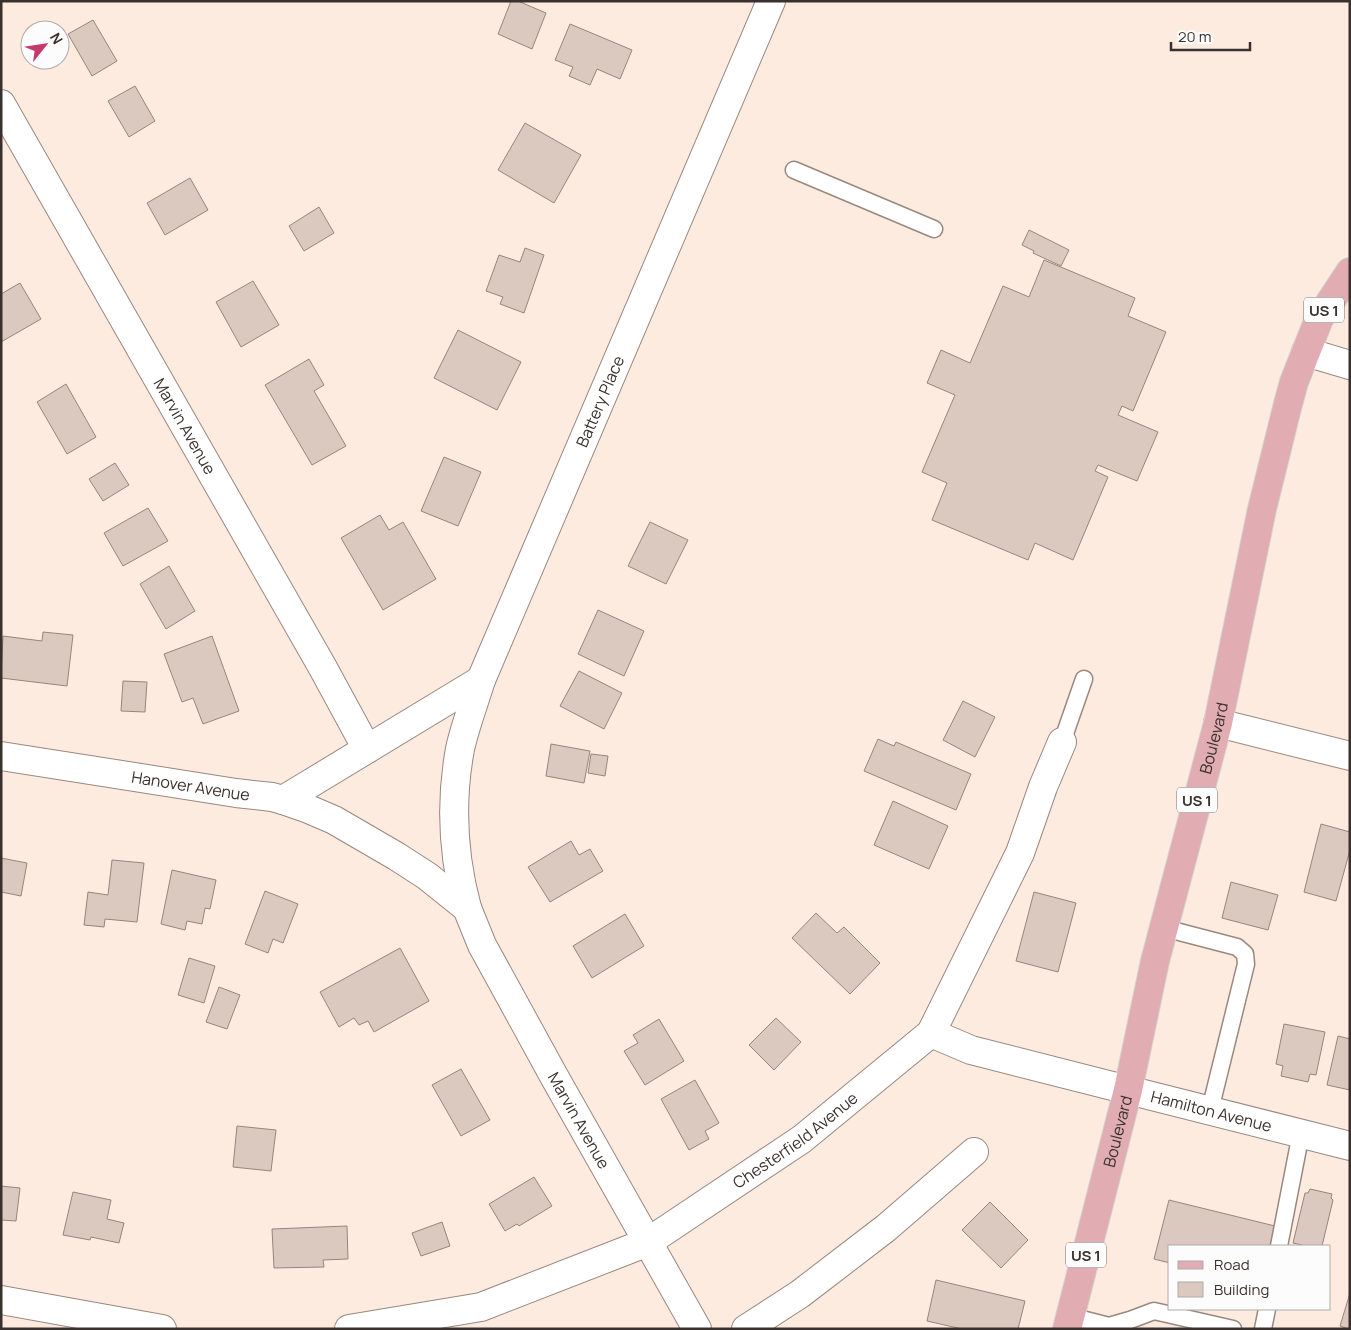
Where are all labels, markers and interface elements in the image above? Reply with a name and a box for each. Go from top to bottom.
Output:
north arrow [20,20,70,70]
scale bar [1171,20,1250,52]
text: 20 m [1178,26,1211,47]
text: N [46,29,67,47]
road number: US 1 [1304,298,1344,322]
street label: Battery Place [571,352,629,451]
street label: Marvin Avenue [149,374,221,478]
street label: Boulevard [1194,700,1233,776]
street label: Hanover Avenue [130,766,251,805]
road number: US 1 [1177,788,1217,812]
street label: Marvin Avenue [543,1068,615,1173]
street label: Hamilton Avenue [1149,1085,1274,1137]
street label: Chesterfield Avenue [728,1087,862,1193]
street label: Boulevard [1098,1093,1137,1170]
road number: US 1 [1066,1242,1106,1268]
legend [1168,1245,1331,1310]
text: Road [1214,1254,1250,1275]
text: Building [1214,1279,1269,1300]

